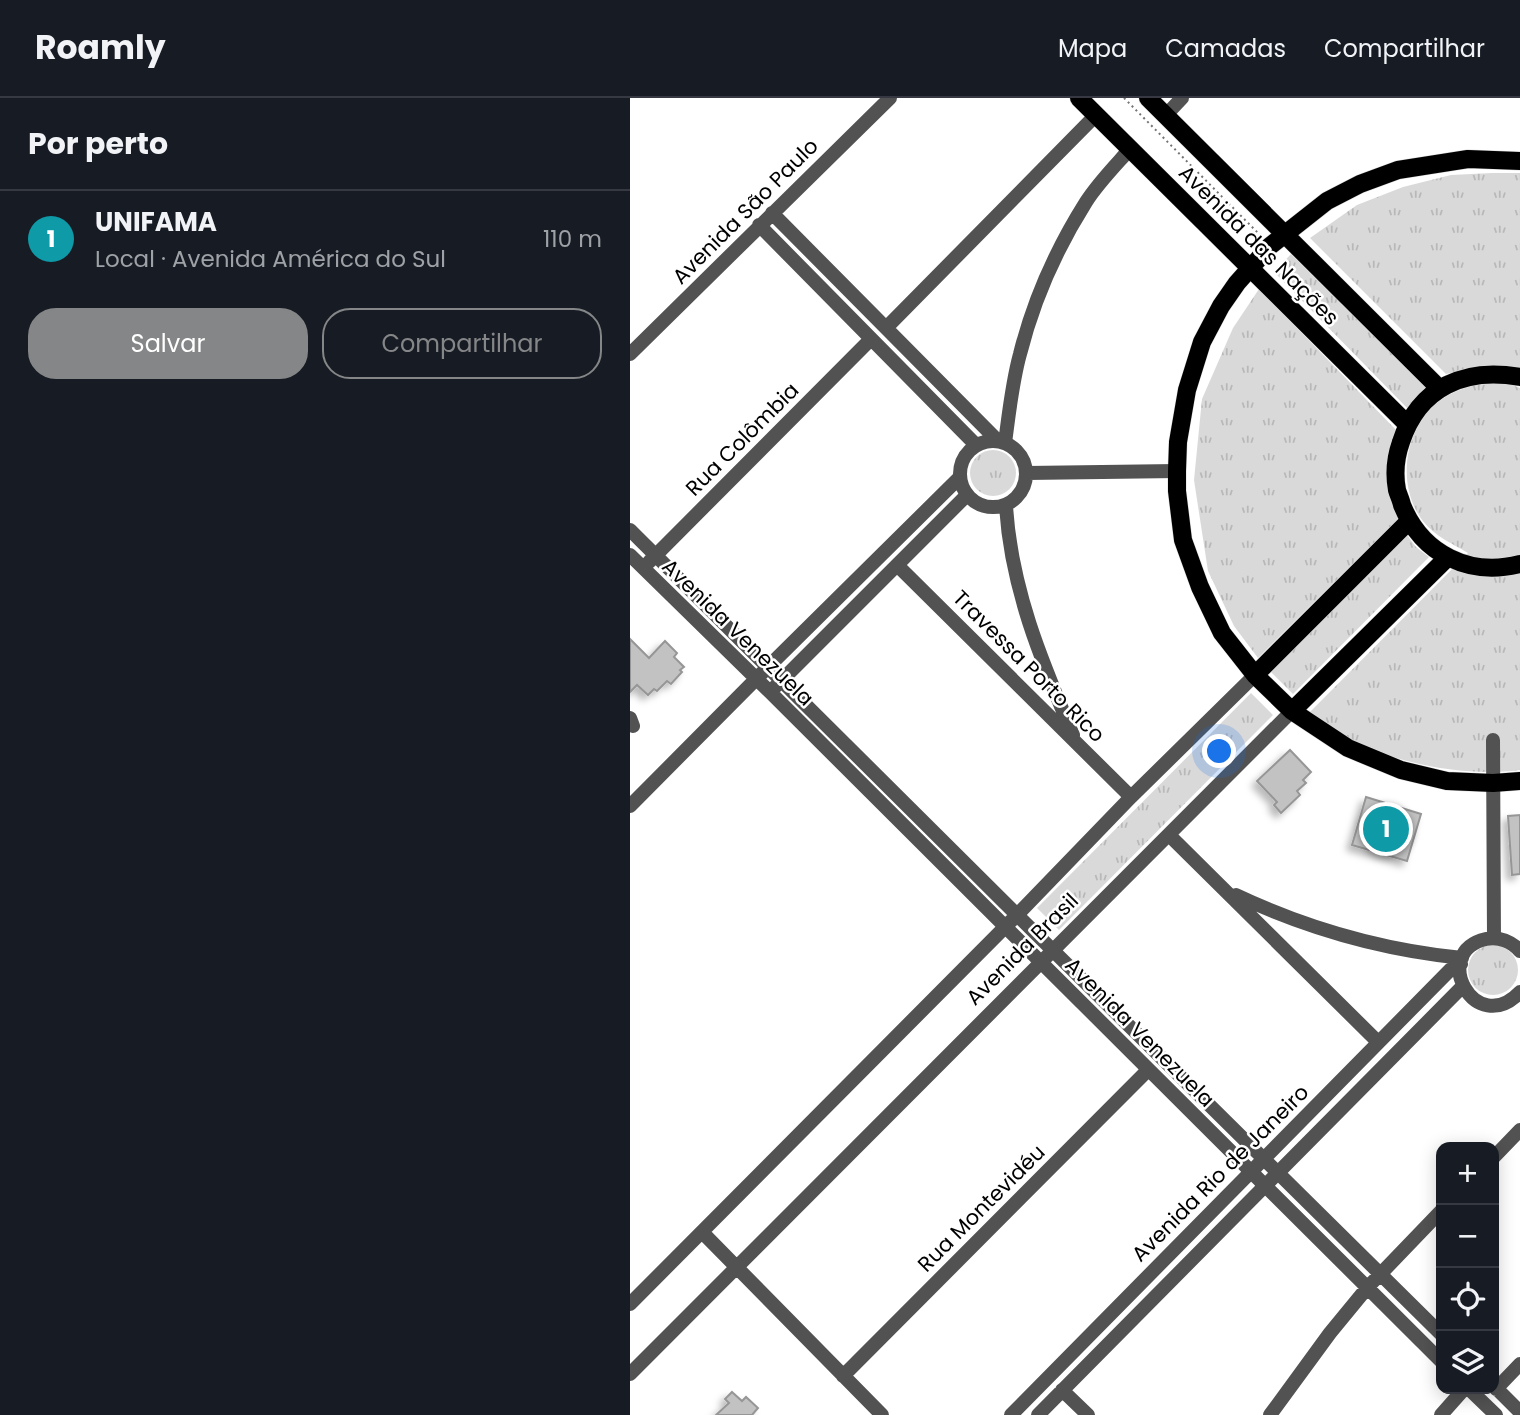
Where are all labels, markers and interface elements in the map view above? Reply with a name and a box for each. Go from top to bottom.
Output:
text: Roamly [35,24,165,71]
text: Mapa [1058,32,1127,65]
text: Camadas [1165,32,1286,65]
text: Compartilhar [1324,32,1485,65]
text: Por perto [28,122,168,165]
street label: Avenida São Paulo [666,132,824,290]
street label: Avenida das Nações [1173,159,1345,331]
text: UNIFAMA [95,204,217,240]
text: 1 [47,223,55,255]
text: 110 m [543,223,602,255]
text: Local · Avenida América do Sul [95,243,446,275]
button: Salvar [28,308,308,379]
button: Compartilhar [322,308,602,379]
street label: Rua Colômbia [679,376,805,502]
street label: Avenida Venezuela [656,552,820,712]
street label: Travessa Porto Rico [947,584,1111,748]
your location [1202,734,1236,768]
pin: 1 [1363,803,1409,855]
street label: Avenida Brasil [960,887,1084,1011]
street label: Avenida Venezuela [1059,951,1221,1113]
street label: Avenida Rio de Janeiro [1125,1078,1315,1268]
street label: Rua Montevidéu [911,1138,1051,1278]
map controls [1436,1142,1499,1394]
button: + [1436,1142,1499,1205]
button: − [1436,1205,1499,1268]
button: locate [1436,1268,1499,1331]
button: layers [1436,1331,1499,1394]

